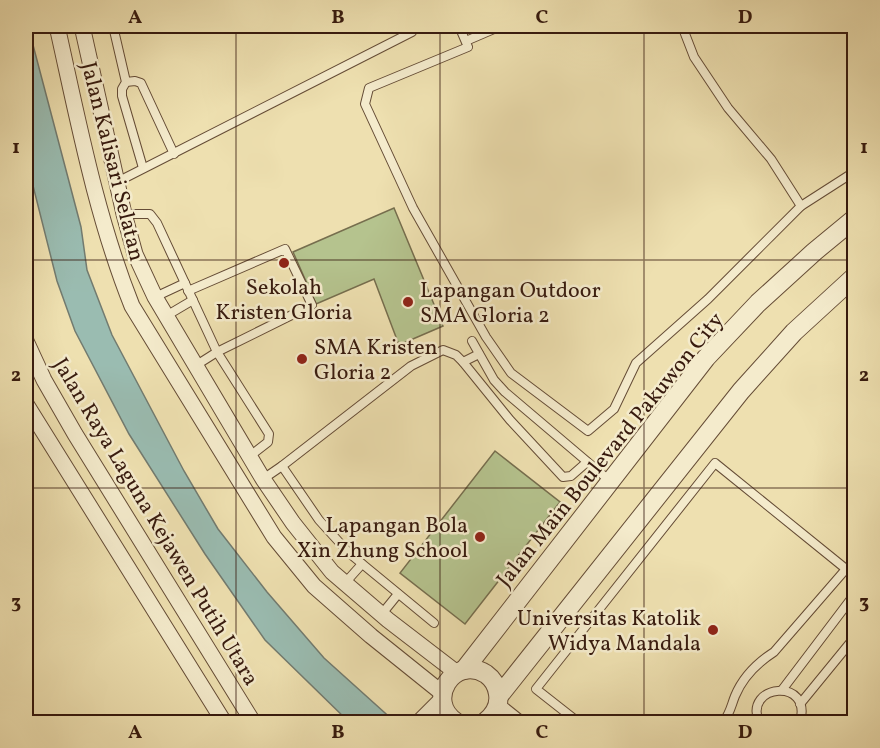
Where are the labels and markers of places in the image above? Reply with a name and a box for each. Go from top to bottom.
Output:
marker: Sekolah Kristen Gloria [277,256,291,270]
place label: Sekolah Kristen Gloria [216,273,352,329]
place label: Lapangan Outdoor SMA Gloria 2 [420,276,601,332]
marker: Lapangan Outdoor SMA Gloria 2 [401,295,415,309]
place label: SMA Kristen Gloria 2 [314,333,438,389]
marker: SMA Kristen Gloria 2 [295,352,309,366]
place label: Lapangan Bola Xin Zhung School [297,511,468,567]
marker: Lapangan Bola Xin Zhung School [473,530,487,544]
place label: Universitas Katolik Widya Mandala [517,604,701,660]
marker: Universitas Katolik Widya Mandala [706,623,720,637]

